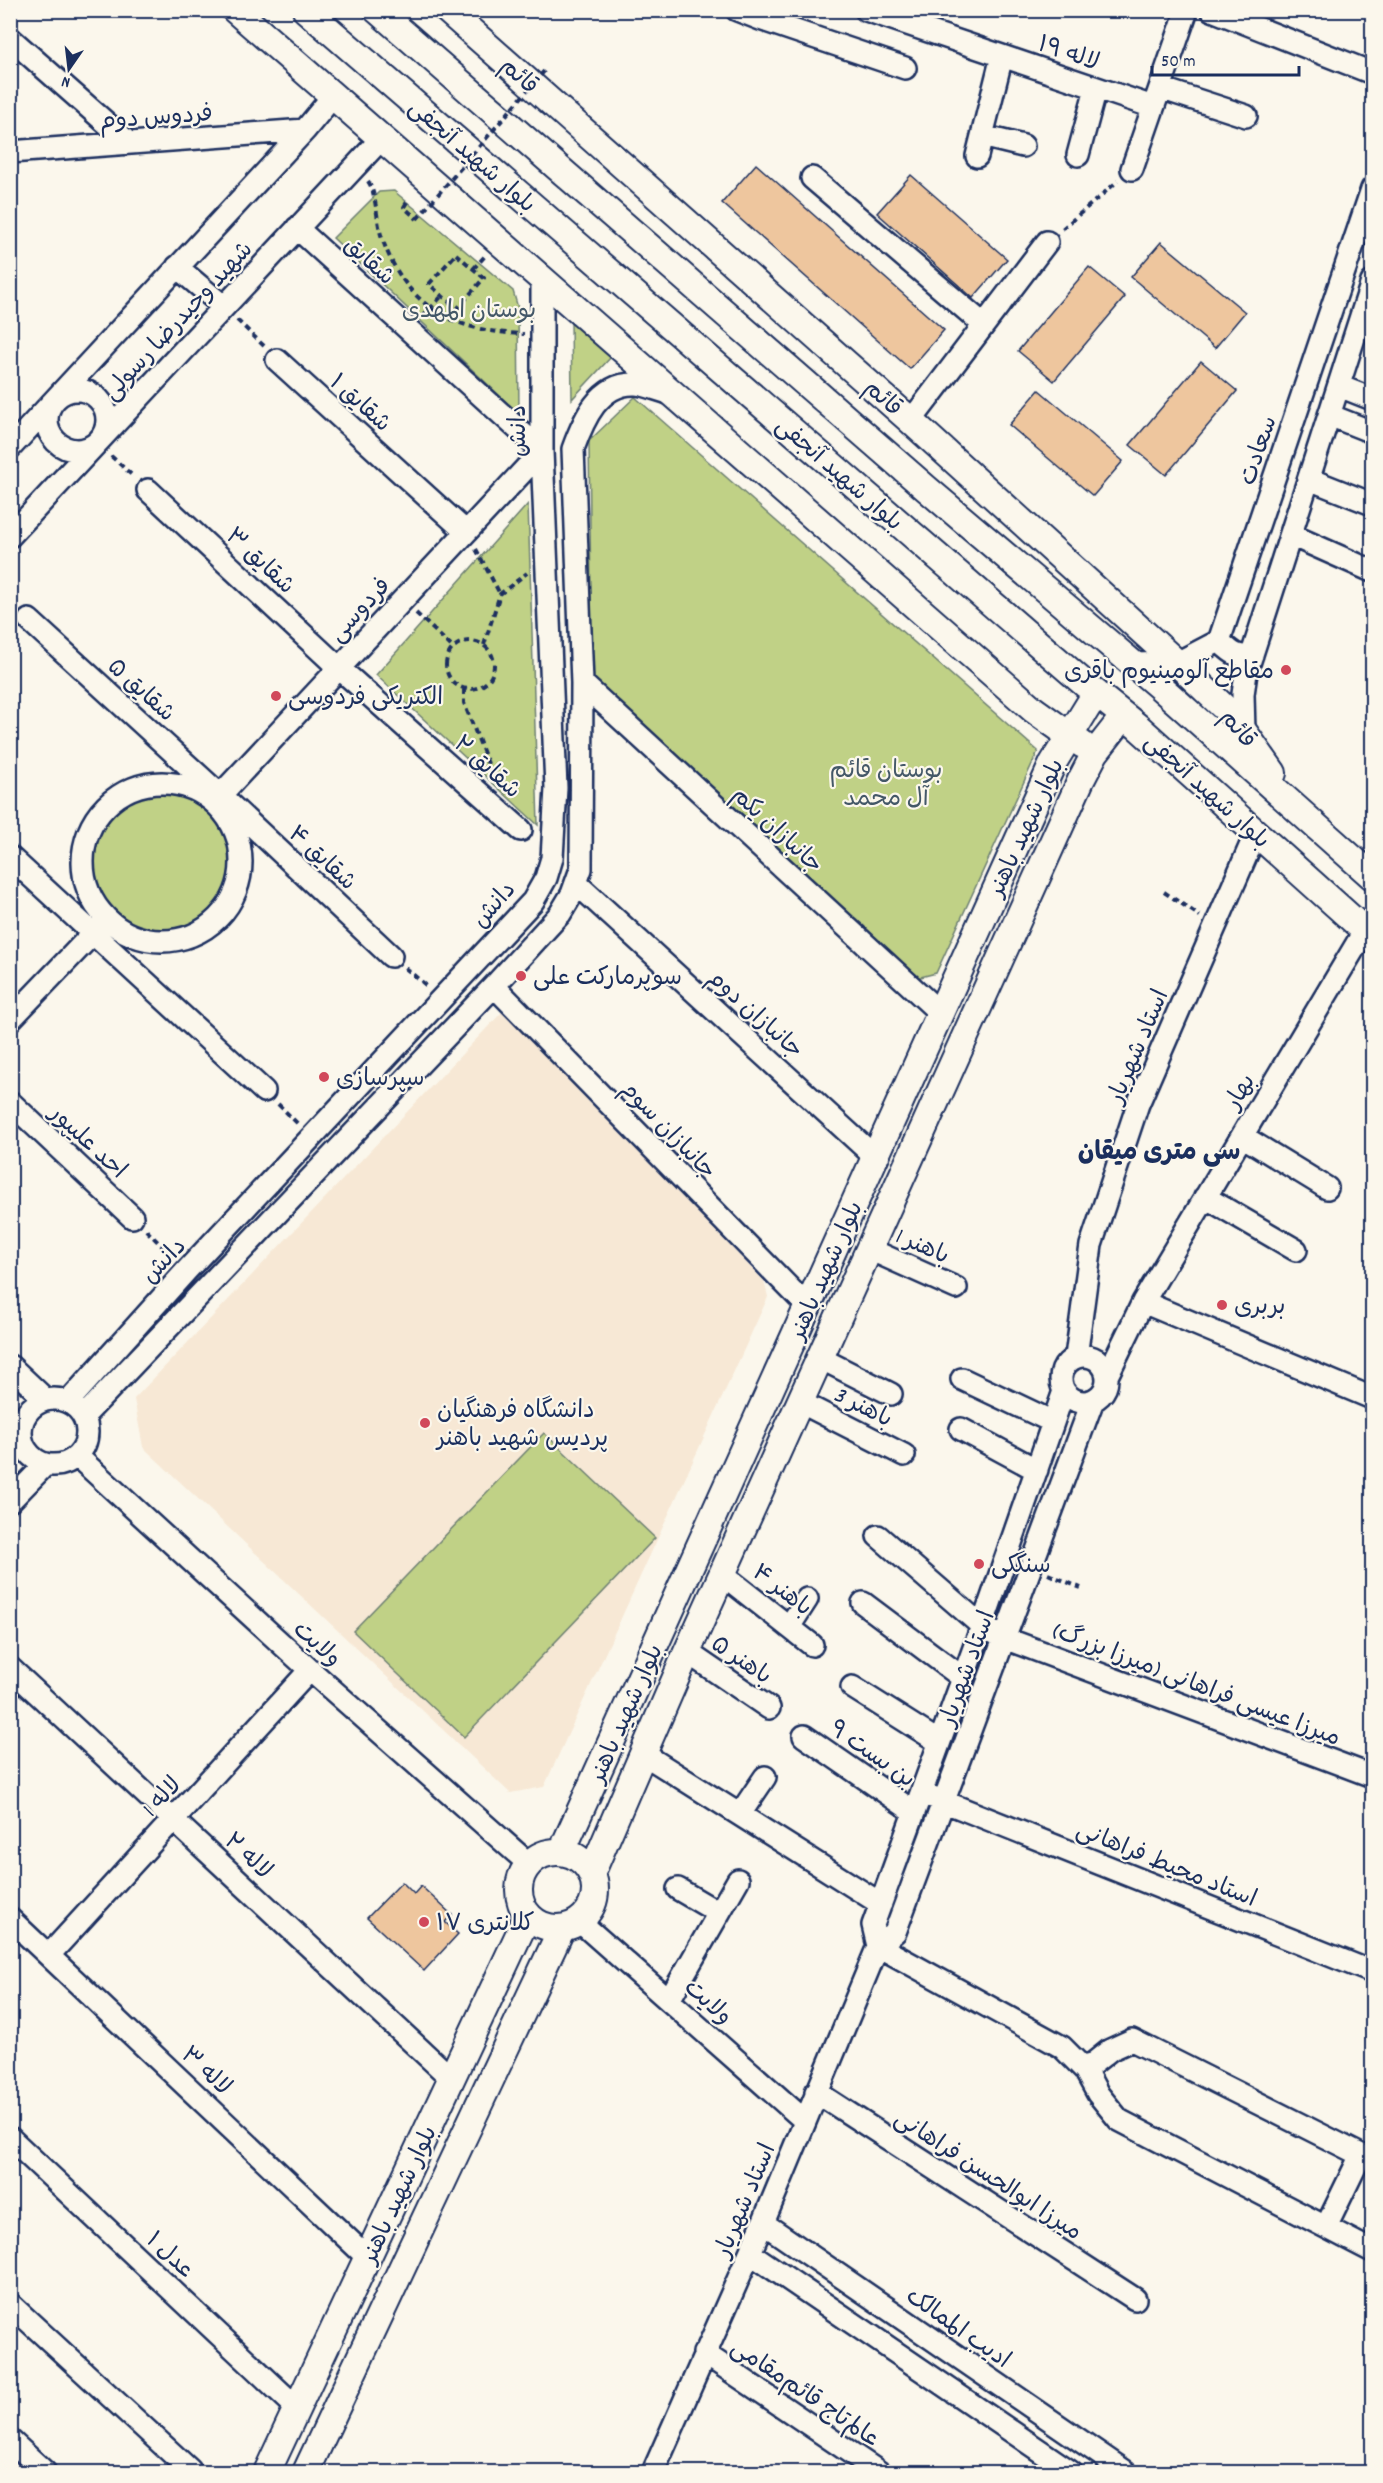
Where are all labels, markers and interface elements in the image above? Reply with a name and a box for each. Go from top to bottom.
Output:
street label: لاله ۱۹ [1033,29,1103,81]
north arrow [39,39,99,99]
scale bar [1152,39,1299,77]
text: 50 m [1161,50,1196,75]
street label: قائم [491,51,545,104]
text: N [59,69,73,93]
street label: بلوار شهید آنجفی [400,92,542,222]
street label: فردوس دوم [99,98,214,140]
street label: شقایق [335,230,401,295]
street label: شهید وحیدرضا رسولی [96,235,262,409]
park label: بوستان المهدی [402,295,536,329]
street label: شقایق ۱ [320,367,398,441]
street label: قائم [855,373,909,426]
street label: دانش [503,405,537,457]
street label: بلوار شهید آنجفی [767,410,909,540]
street label: سعادت [1232,412,1288,490]
street label: شقایق ۳ [217,521,301,603]
street label: فردوسی [322,571,400,651]
street label: شقایق ۵ [98,651,182,731]
place label: مقاطع آلومینیوم باقری [1064,656,1274,690]
marker: مقاطع آلومینیوم باقری [1279,663,1293,677]
place label: الکتریکی فردوسی [288,682,443,716]
marker: الکتریکی فردوسی [269,689,283,703]
street label: قائم [1210,703,1263,757]
street label: بلوار شهید آنجفی [1135,726,1276,858]
street label: شقایق ۲ [445,729,527,808]
street label: بلوار شهید باهنر [980,754,1074,905]
park label: بوستان قائم آل محمد [830,755,942,817]
street label: جانبازان یکم [723,780,829,882]
street label: شقایق ۴ [279,819,363,900]
street label: دانش [465,875,525,937]
place label: سوپرمارکت علی [533,962,682,996]
street label: جانبازان دوم [698,963,810,1068]
marker: سوپرمارکت علی [514,969,528,983]
street label: استاد شهریار [1100,985,1179,1111]
place label: سپرسازی [336,1063,425,1097]
street label: بهار [1217,1068,1266,1119]
marker: سپرسازی [317,1070,331,1084]
street label: جانبازان سوم [611,1074,723,1188]
street label: احد علیپور [39,1097,133,1188]
district label: سی متری میقان [1078,1135,1240,1172]
street label: بلوار شهید باهنر [781,1197,873,1348]
street label: باهنر 1 [889,1221,954,1275]
street label: دانش [135,1231,195,1293]
place label: بربری [1234,1291,1286,1325]
marker: بربری [1215,1298,1229,1312]
street label: باهنر 3 [828,1380,898,1438]
place label: دانشگاه فرهنگیان پردیس شهید باهنر [435,1395,608,1457]
marker: دانشگاه فرهنگیان پردیس شهید باهنر [418,1416,432,1430]
place label: سنگکی [991,1550,1051,1584]
street label: باهنر ۴ [744,1557,819,1626]
marker: سنگکی [972,1557,986,1571]
street label: استاد شهریار [931,1606,1005,1734]
street label: ولایت [284,1614,348,1676]
street label: میرزا عیسی فراهانی (میرزا بزرگ) [1047,1615,1345,1756]
street label: باهنر ۵ [703,1629,778,1694]
street label: بلوار شهید باهنر [581,1640,673,1791]
street label: بن بست ۹ [821,1713,921,1798]
street label: لاله 1 [136,1770,191,1826]
street label: استاد محیط فراهانی [1071,1814,1261,1918]
street label: لاله ۲ [215,1826,279,1889]
place label: کلانتری ۱۷ [436,1908,535,1942]
marker: کلانتری ۱۷ [417,1915,431,1929]
street label: ولایت [675,1972,739,2034]
street label: لاله ۳ [172,2040,238,2105]
street label: میرزا ابوالحسن فراهانی [887,2103,1088,2250]
street label: بلوار شهید باهنر [353,2121,447,2272]
street label: استاد شهریار [707,2139,786,2265]
street label: عدل ۱ [137,2225,201,2288]
street label: ادیب الممالک [898,2281,1017,2378]
street label: عالم‌تاج قائم‌مقامی [723,2332,886,2457]

